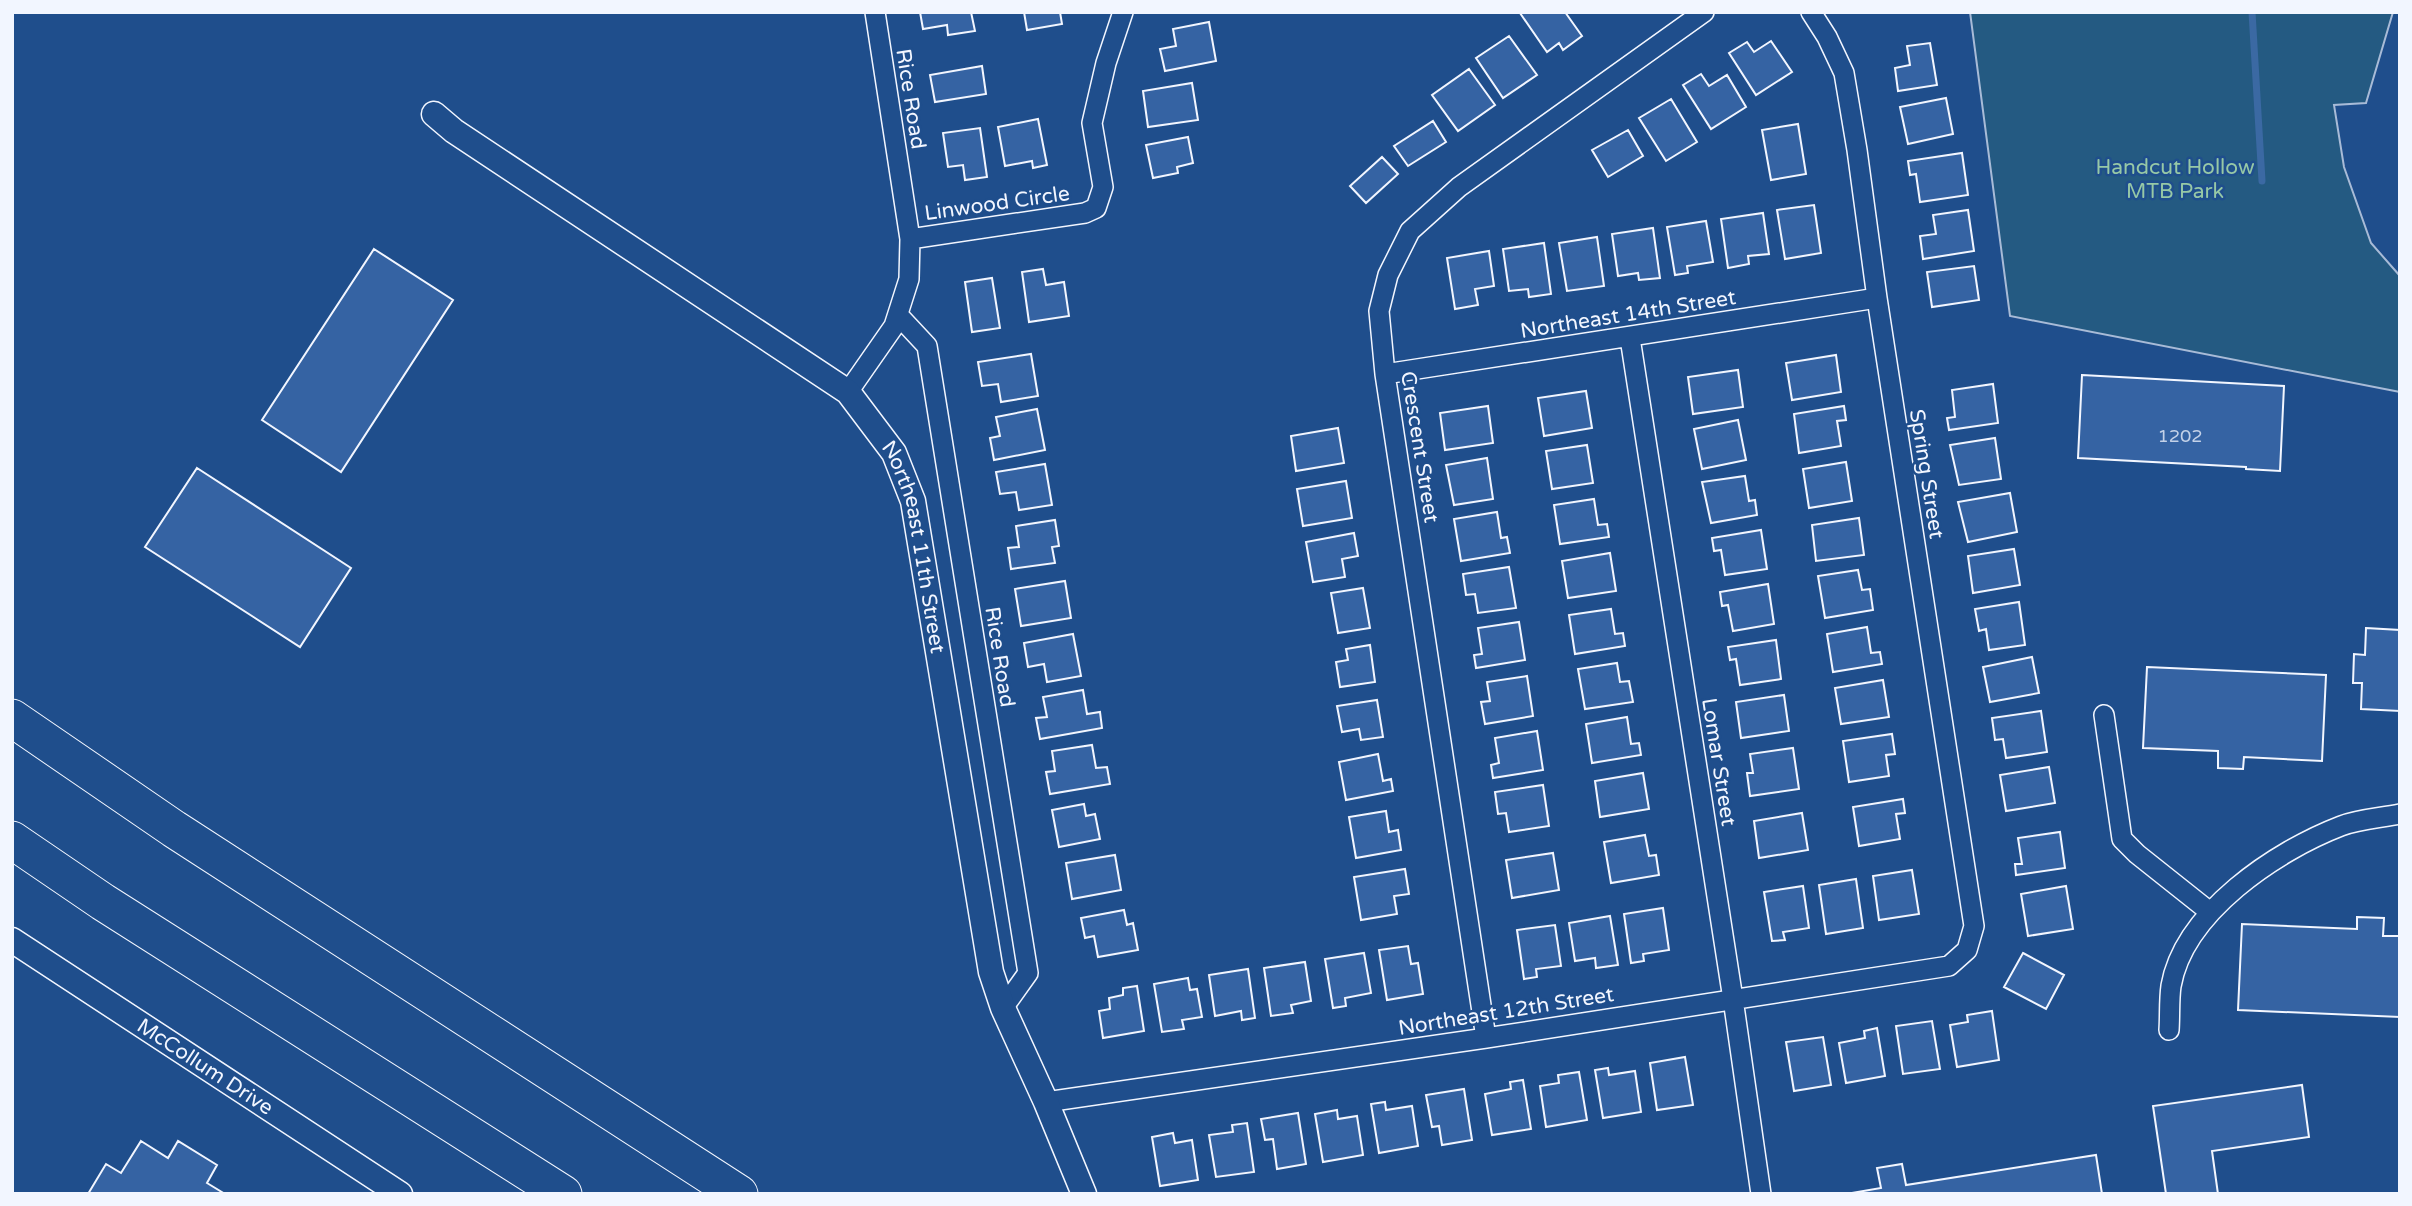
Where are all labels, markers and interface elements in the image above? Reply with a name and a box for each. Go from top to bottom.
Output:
street label: Rice Road [890,47,931,151]
park label: Handcut Hollow MTB Park [2095,155,2255,204]
street label: Linwood Circle [923,181,1071,226]
street label: Northeast 14th Street [1518,285,1738,344]
street label: Crescent Street [1395,369,1444,525]
street label: Spring Street [1904,408,1949,541]
house number: 1202 [2157,425,2203,447]
street label: Northeast 11th Street [876,436,950,655]
street label: Rice Road [979,605,1020,709]
street label: Lomar Street [1696,696,1741,828]
street label: Northeast 12th Street [1396,982,1616,1041]
street label: McCollum Drive [132,1013,278,1121]

